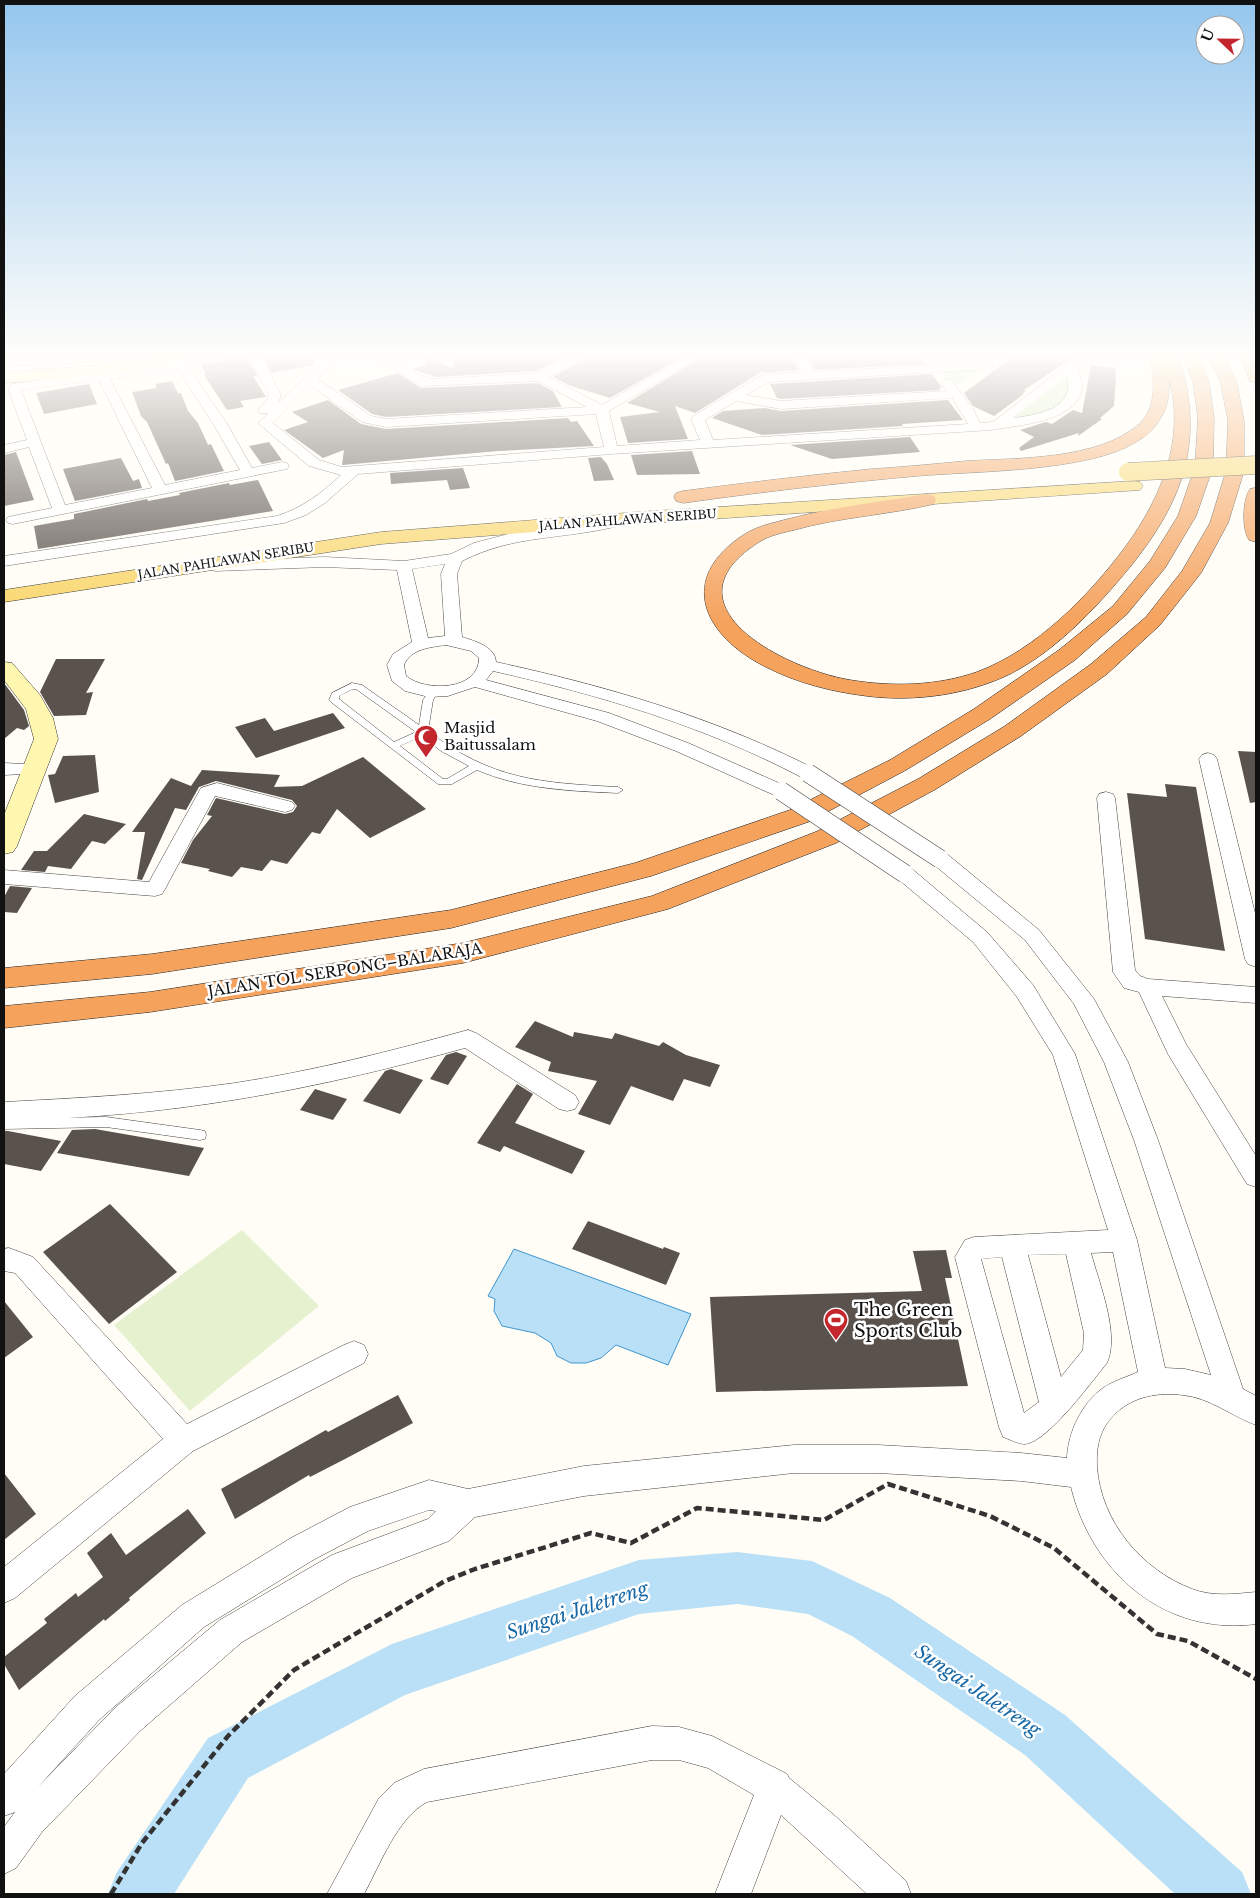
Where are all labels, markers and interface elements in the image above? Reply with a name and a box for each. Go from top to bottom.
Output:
north arrow [1195,15,1245,65]
text: U [1197,25,1219,44]
street label: JALAN PAHLAWAN SERIBU [537,506,717,533]
street label: JALAN PAHLAWAN SERIBU [135,539,315,582]
place label: Masjid Baitussalam [444,718,536,754]
mosque icon: Masjid Baitussalam [413,724,439,758]
street label: JALAN TOL SERPONG–BALARAJA [204,938,484,1001]
place label: The Green Sports Club [854,1299,962,1342]
sports icon: The Green Sports Club [823,1307,849,1341]
water label: Sungai Jaletreng [503,1576,652,1644]
water label: Sungai Jaletreng [910,1640,1047,1742]

